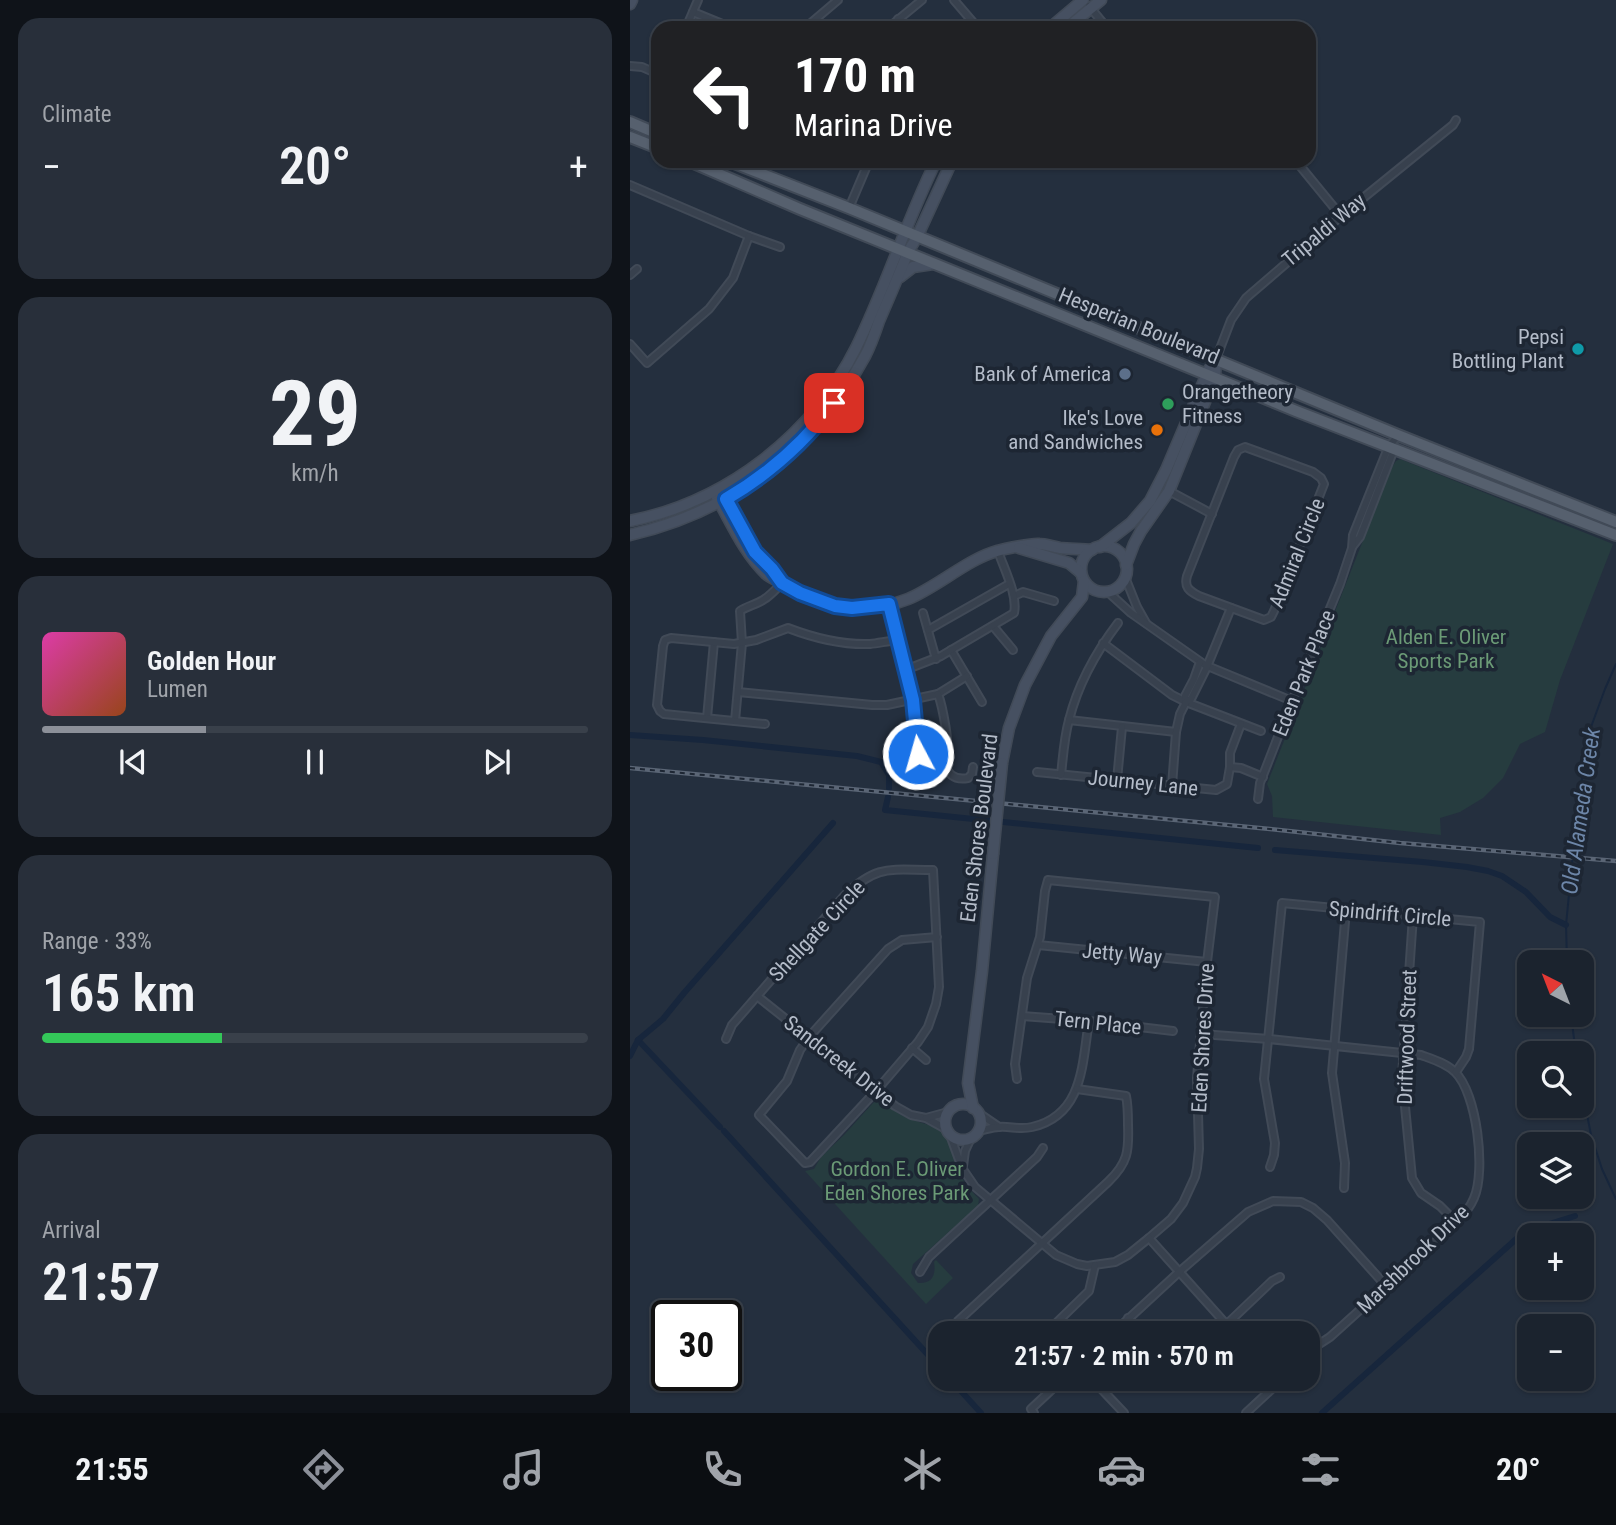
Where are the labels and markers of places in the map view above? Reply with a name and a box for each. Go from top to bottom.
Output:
place label: Pepsi Bottling Plant [1452,325,1564,373]
marker: Pepsi Bottling Plant [1570,341,1586,357]
place label: Bank of America [974,362,1111,386]
marker: Bank of America [1117,366,1133,382]
pin [804,373,864,433]
place label: Orangetheory Fitness [1182,380,1293,428]
marker: Orangetheory Fitness [1160,396,1176,412]
place label: Ike's Love and Sandwiches [1008,406,1143,454]
marker: Ike's Love and Sandwiches [1149,422,1165,438]

